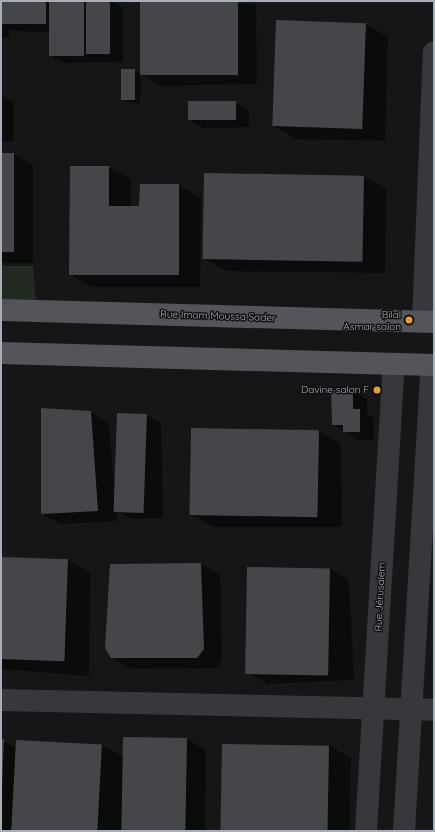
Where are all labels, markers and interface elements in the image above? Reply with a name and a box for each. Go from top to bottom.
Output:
street label: Rue Imam Moussa Sader [160,308,276,324]
place label: Bilal Asmar salon [343,308,401,332]
marker: Bilal Asmar salon [404,315,414,325]
place label: Davine salon F [301,384,369,396]
marker: Davine salon F [372,385,382,395]
street label: Rue Jérusalem [372,562,388,632]

